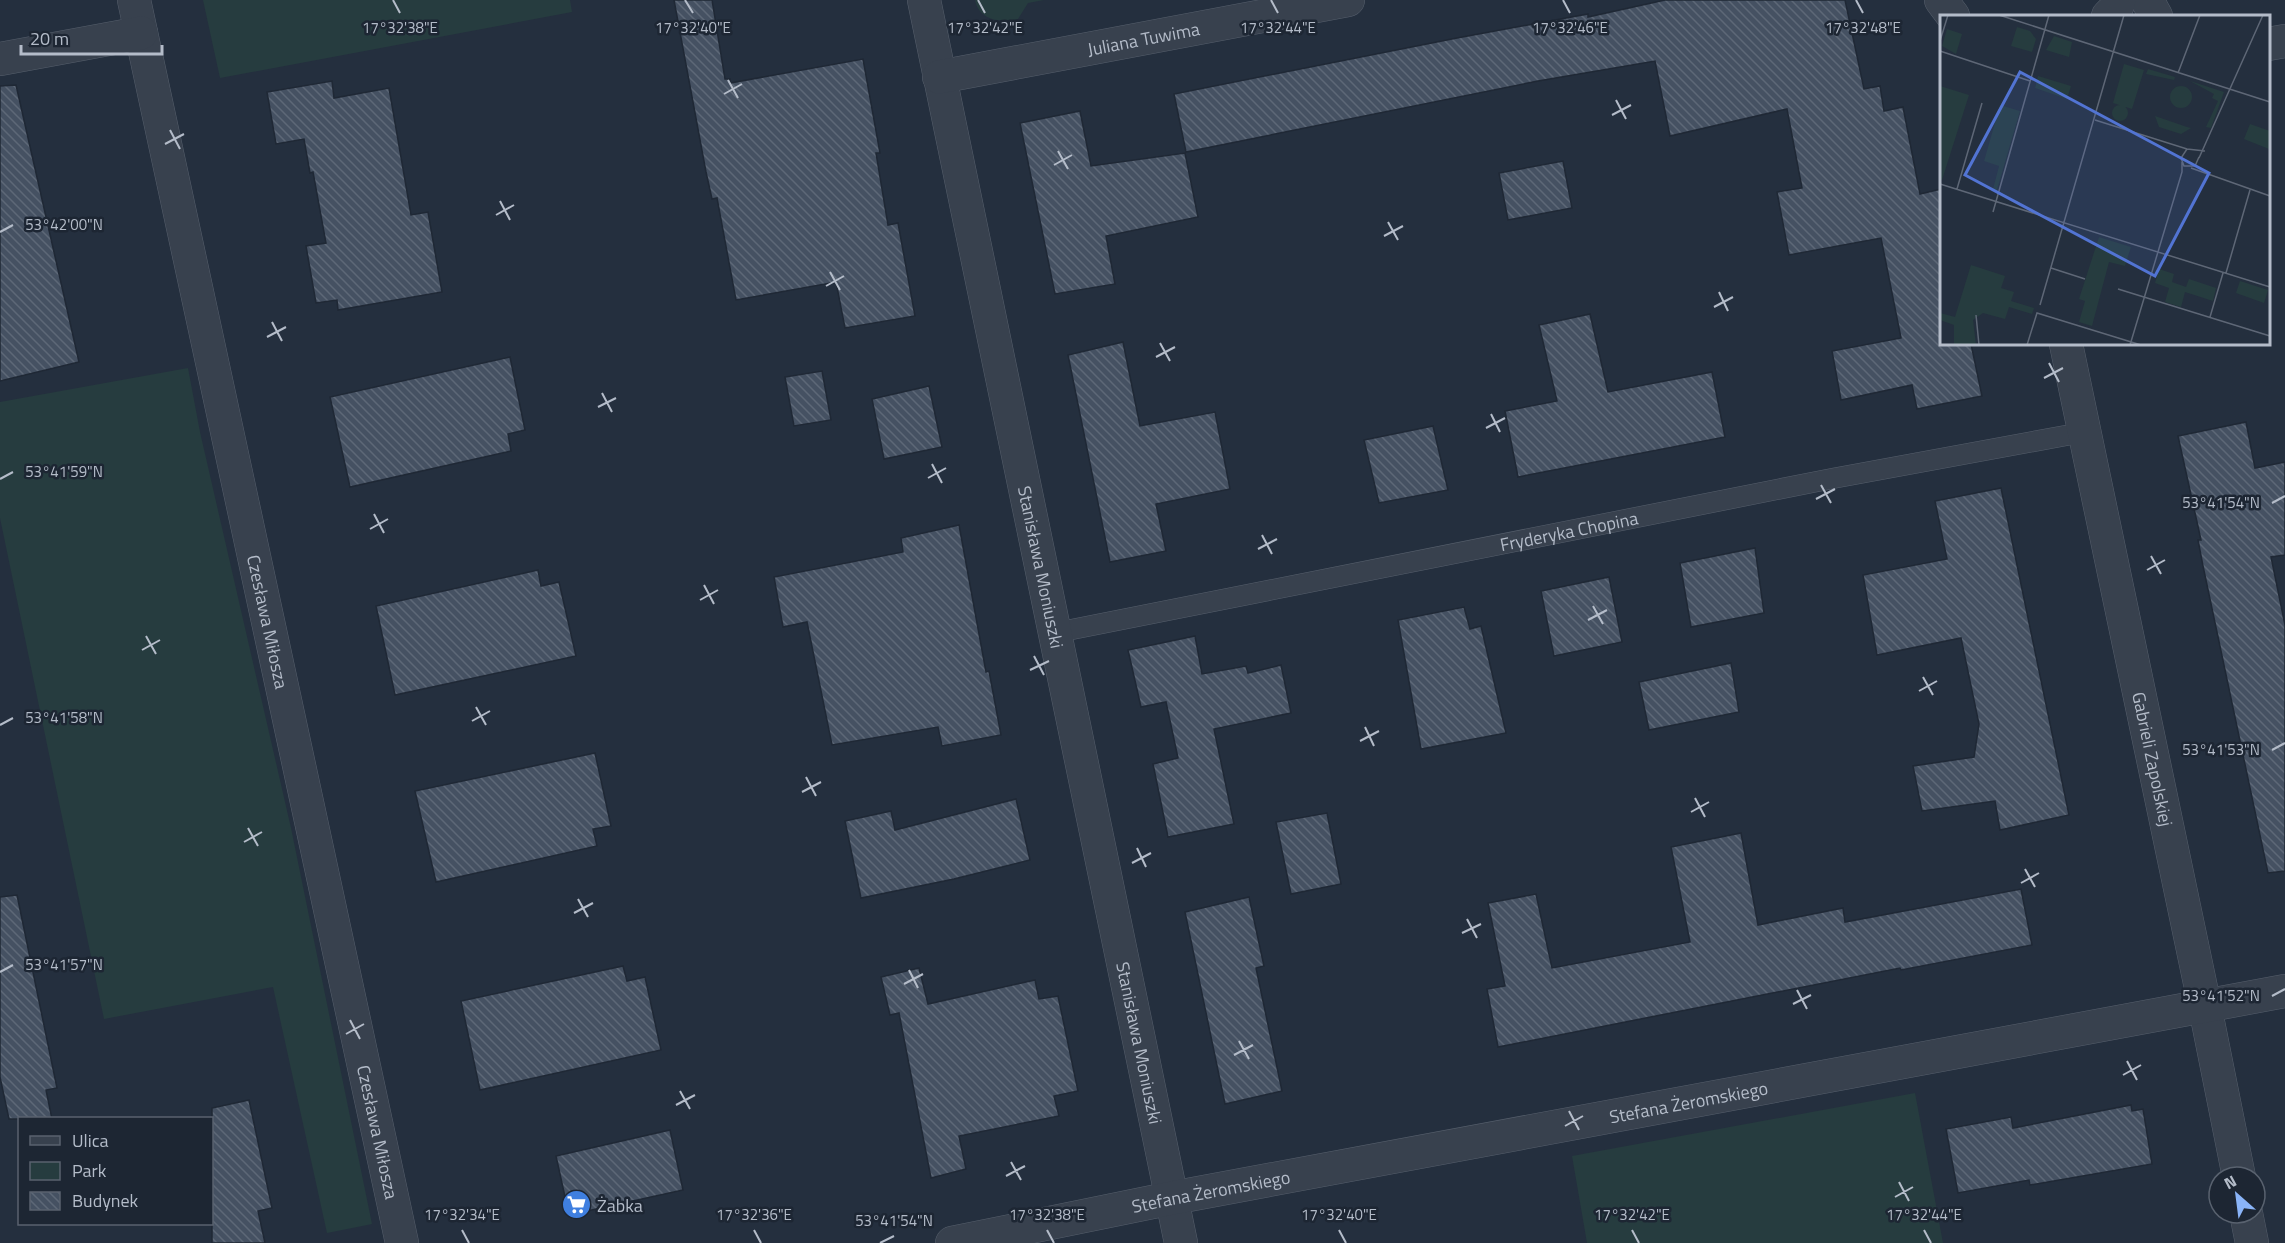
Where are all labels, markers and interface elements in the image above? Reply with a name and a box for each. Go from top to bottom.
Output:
street label: Juliana Tuwima [1085,15,1202,62]
inset map [1940,15,2270,345]
text: 17°32'38"E [362,16,438,39]
text: 17°32'40"E [655,16,731,39]
text: 17°32'42"E [947,16,1023,39]
text: 17°32'44"E [1240,16,1316,39]
text: 17°32'46"E [1532,16,1608,39]
text: 17°32'48"E [1825,16,1901,39]
scale bar [21,18,162,56]
text: 20 m [30,25,69,52]
text: 53°42'00"N [25,213,103,236]
text: 53°41'59"N [25,460,103,483]
street label: Stanisława Moniuszki [1011,483,1071,651]
text: 53°41'54"N [2182,491,2260,514]
street label: Fryderyka Chopina [1498,504,1640,558]
street label: Czesława Miłosza [240,552,296,691]
street label: Gabrieli Zapolskiej [2126,689,2180,829]
text: 53°41'58"N [25,706,103,729]
text: 53°41'53"N [2182,738,2260,761]
text: 53°41'57"N [25,953,103,976]
street label: Stanisława Moniuszki [1110,959,1170,1127]
text: 53°41'52"N [2182,984,2260,1007]
street label: Czesława Miłosza [350,1062,406,1202]
street label: Stefana Żeromskiego [1607,1074,1770,1130]
legend [18,1117,213,1225]
text: Ulica [72,1127,109,1154]
text: Park [72,1157,107,1184]
street label: Stefana Żeromskiego [1129,1163,1292,1219]
north arrow [2207,1165,2267,1225]
text: N [2219,1169,2240,1195]
text: Budynek [72,1187,139,1214]
supermarket icon: Żabka [560,1189,592,1221]
place label: Żabka [597,1192,643,1219]
text: 17°32'34"E [424,1203,500,1226]
text: 17°32'36"E [716,1203,792,1226]
text: 17°32'38"E [1009,1203,1085,1226]
text: 17°32'40"E [1301,1203,1377,1226]
text: 17°32'42"E [1594,1203,1670,1226]
text: 17°32'44"E [1886,1203,1962,1226]
text: 53°41'54"N [855,1209,933,1232]

